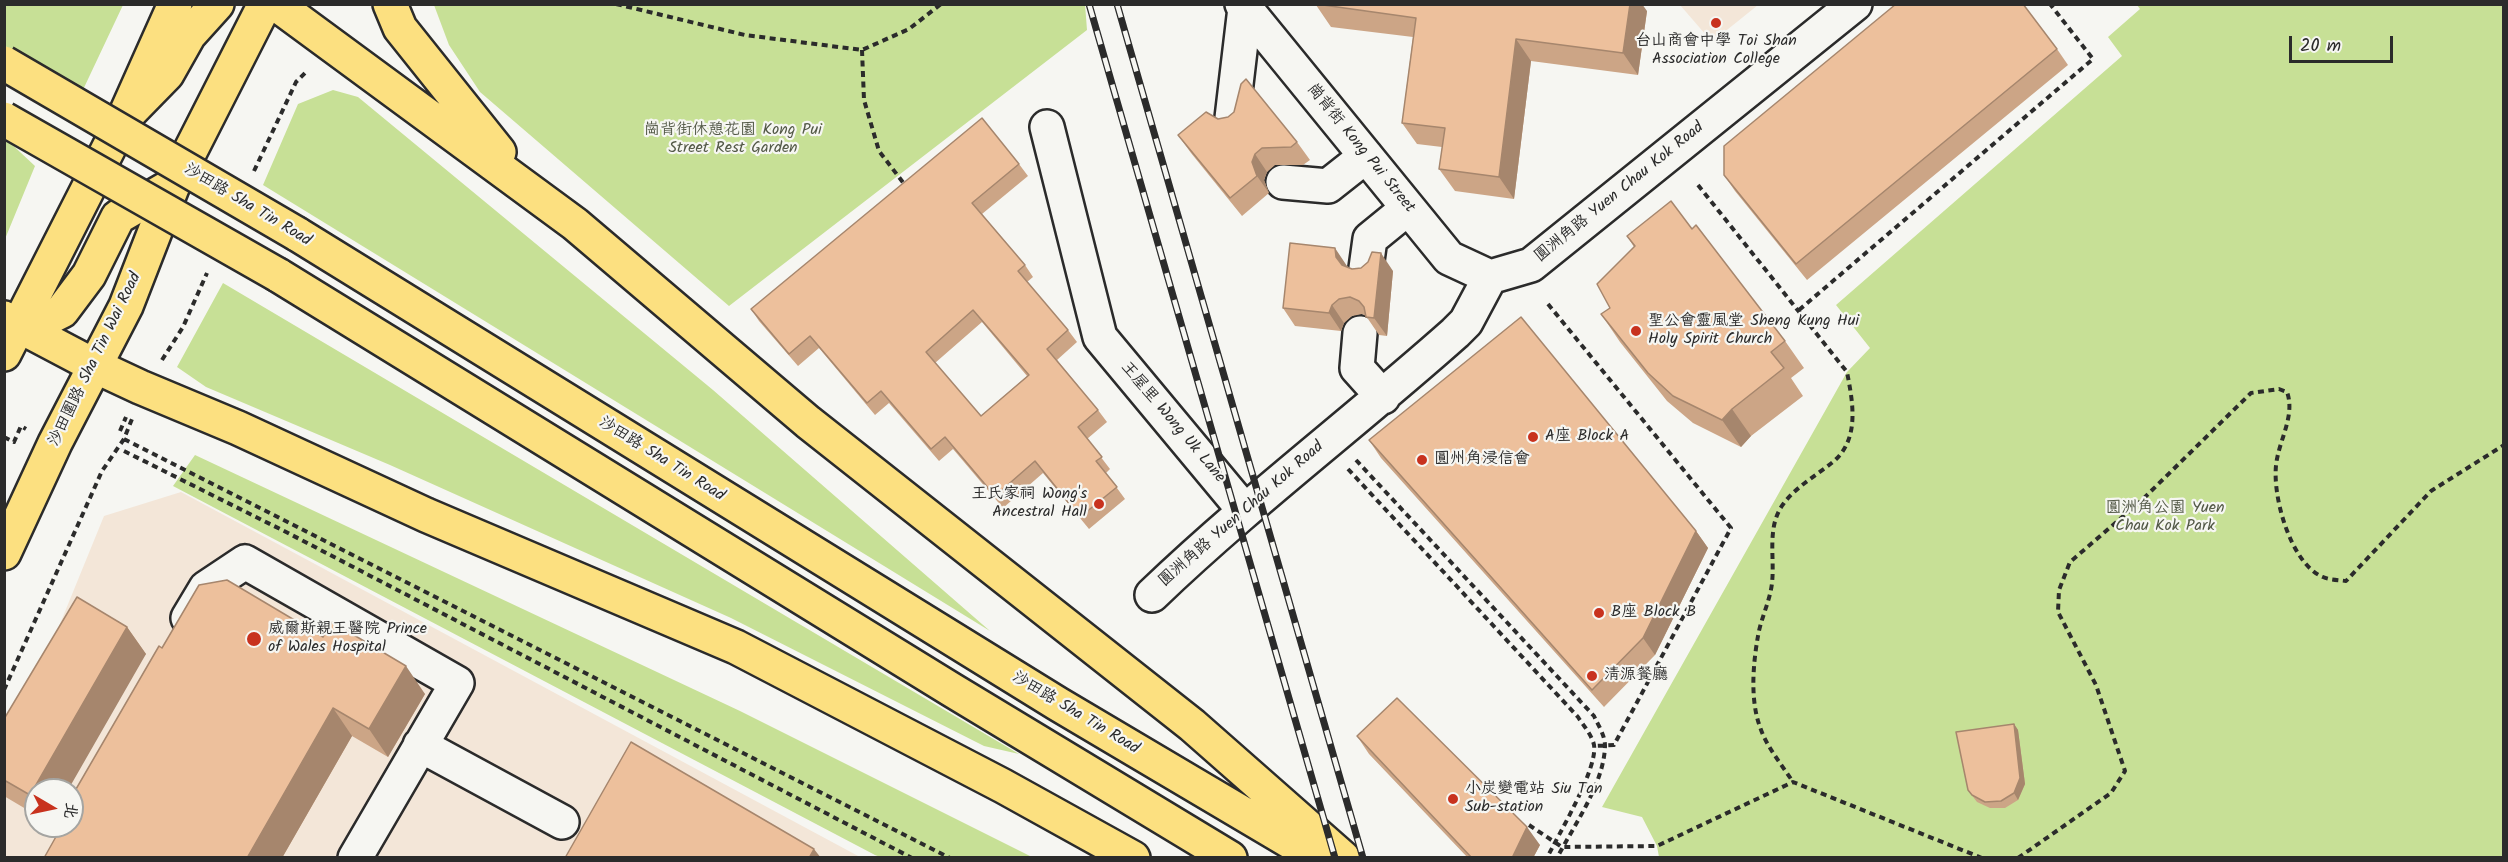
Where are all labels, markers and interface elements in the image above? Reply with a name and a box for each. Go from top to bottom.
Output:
marker: 台山商會中學 Toi Shan Association College [1709,16,1723,30]
scale bar [2292,24,2396,62]
place label: 台山商會中學 Toi Shan Association College [1635,32,1797,70]
text: 20 m [2300,32,2341,61]
street label: 崗背街 Kong Pui Street [1302,80,1418,218]
street label: 圓洲角路 Yuen Chau Kok Road [1532,119,1708,267]
park label: 崗背街休憩花園 Kong Pui Street Rest Garden [644,121,822,159]
street label: 沙田路 Sha Tin Road [180,160,314,252]
street label: 沙田圍路 Sha Tin Wai Road [45,270,147,450]
place label: 聖公會靈風堂 Sheng Kung Hui Holy Spirit Church [1648,312,1859,350]
marker: 聖公會靈風堂 Sheng Kung Hui Holy Spirit Church [1629,324,1643,338]
street label: 王屋里 Wong Uk Lane [1116,359,1228,487]
street label: 沙田路 Sha Tin Road [595,413,727,507]
place label: A座 Block A [1545,427,1629,447]
marker: A座 Block A [1526,430,1540,444]
street label: 圓洲角路 Yuen Chau Kok Road [1156,438,1328,592]
place label: 圓州角浸信會 [1434,450,1530,470]
marker: 圓州角浸信會 [1415,453,1429,467]
place label: 王氏家祠 Wong's Ancestral Hall [972,485,1087,523]
marker: 王氏家祠 Wong's Ancestral Hall [1092,497,1106,511]
park label: 圓洲角公園 Yuen Chau Kok Park [2105,499,2225,537]
place label: B座 Block B [1611,603,1696,623]
marker: B座 Block B [1592,606,1606,620]
place label: 威爾斯親王醫院 Prince of Wales Hospital [268,620,427,658]
marker: 威爾斯親王醫院 Prince of Wales Hospital [245,630,263,648]
place label: 清源餐廳 [1604,666,1668,686]
street label: 沙田路 Sha Tin Road [1008,668,1142,760]
marker: 清源餐廳 [1585,669,1599,683]
north arrow [24,778,84,838]
place label: 小炭變電站 Siu Tan Sub-station [1465,780,1602,818]
marker: 小炭變電站 Siu Tan Sub-station [1446,792,1460,806]
text: 北 [57,801,84,820]

